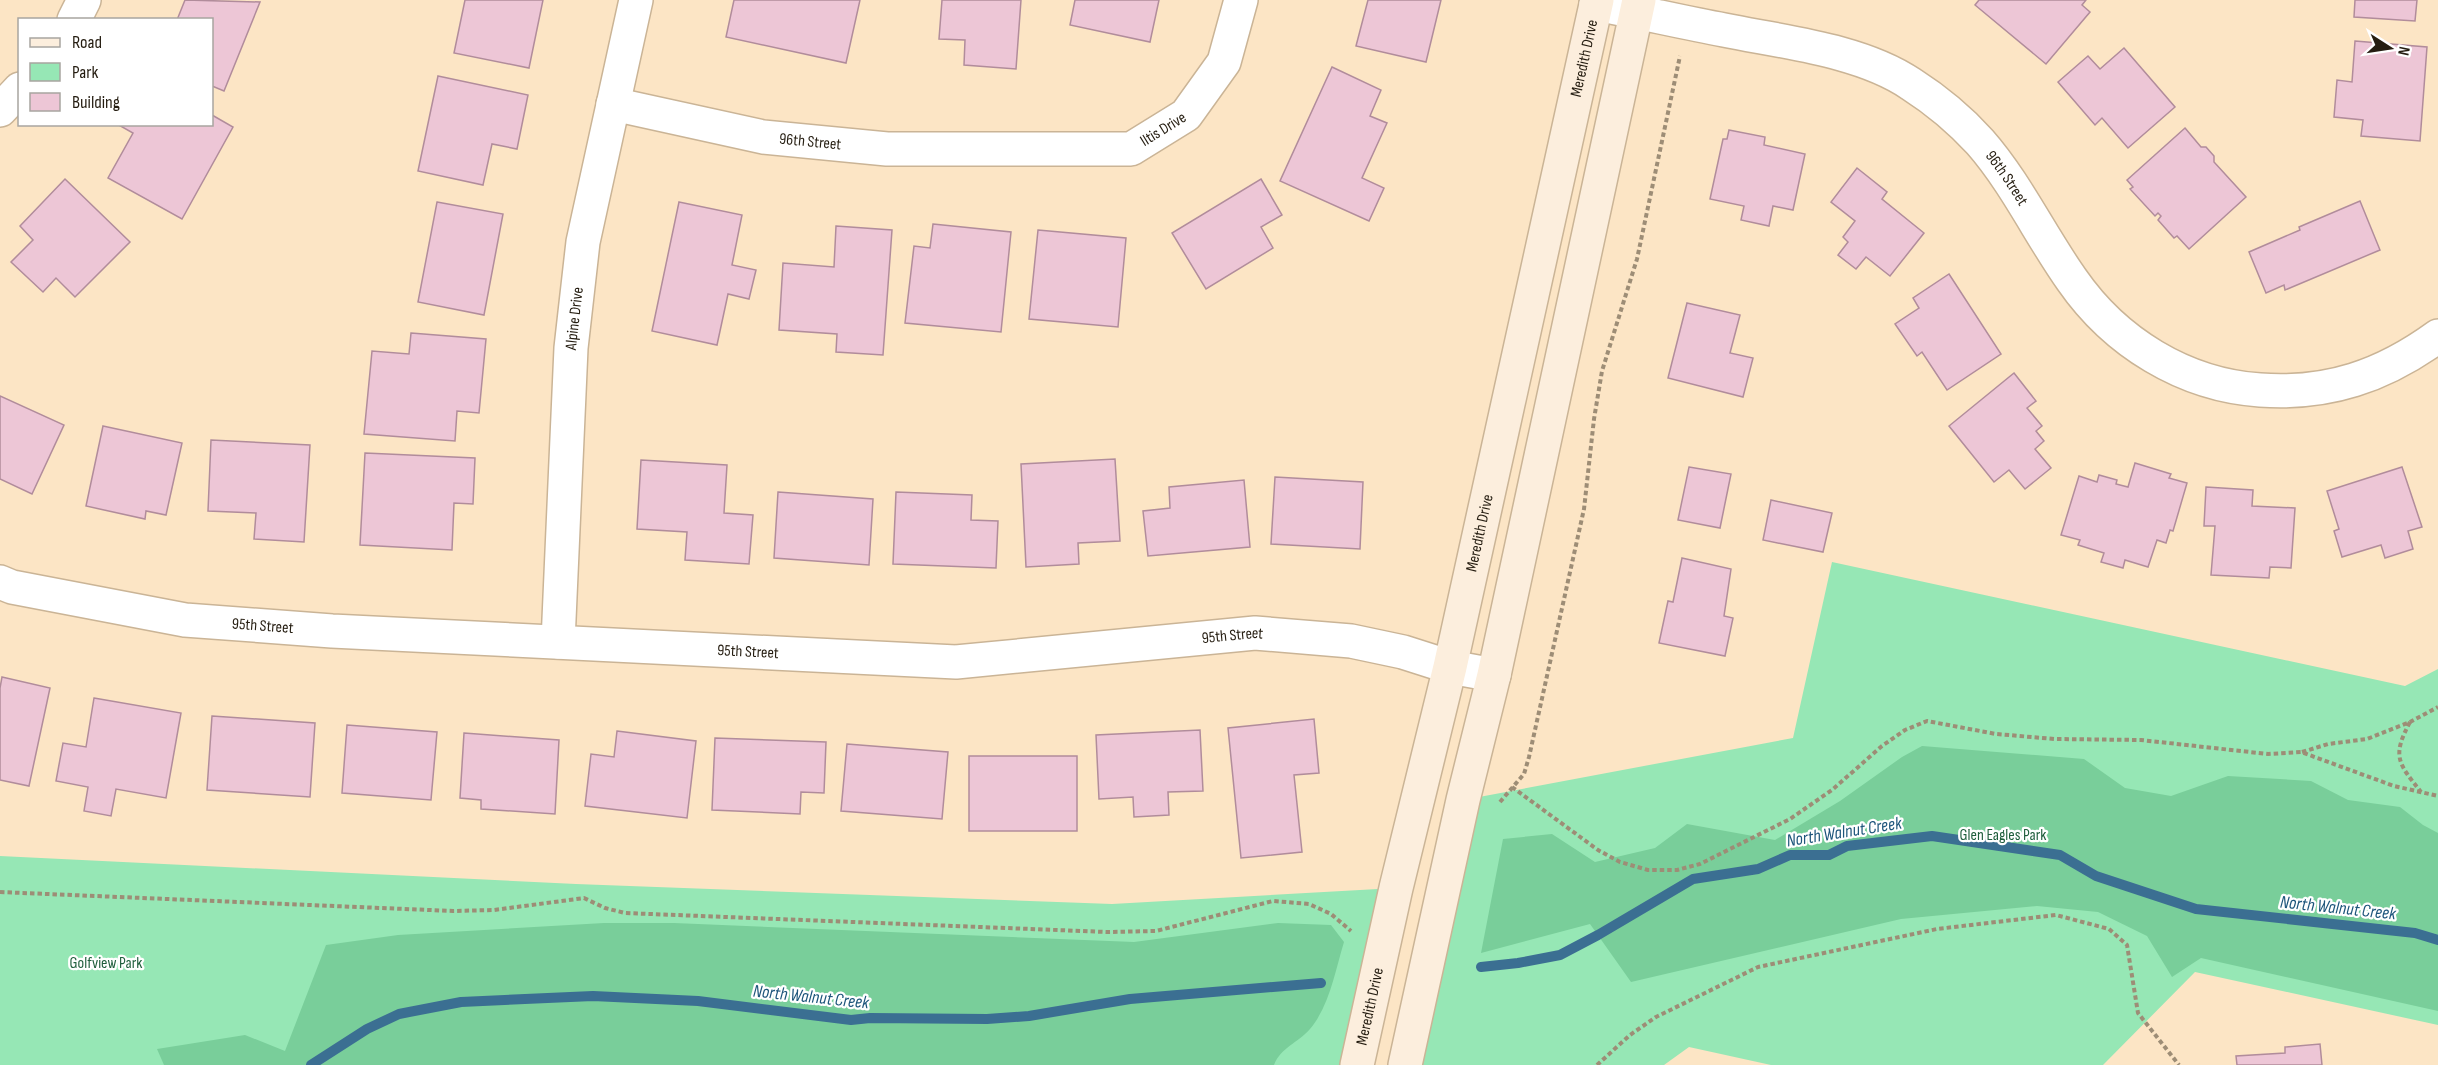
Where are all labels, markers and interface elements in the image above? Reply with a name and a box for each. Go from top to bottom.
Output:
legend [18,18,213,126]
street label: Meredith Drive [1566,18,1602,99]
north arrow [2360,18,2420,78]
text: Road [72,32,102,53]
text: N [2393,45,2413,57]
text: Park [72,62,98,83]
text: Building [72,92,120,113]
street label: Iltis Drive [1137,108,1190,150]
street label: 96th Street [778,129,842,154]
street label: 96th Street [1981,147,2032,209]
street label: Alpine Drive [561,286,587,352]
street label: Meredith Drive [1462,493,1497,573]
street label: 95th Street [231,614,294,638]
street label: 95th Street [1201,623,1264,648]
street label: 95th Street [717,641,779,663]
water label: North Walnut Creek [1785,812,1904,851]
park label: Glen Eagles Park [1960,826,2046,845]
water label: North Walnut Creek [2279,891,2398,925]
park label: Golfview Park [70,954,142,973]
street label: Meredith Drive [1352,966,1388,1047]
water label: North Walnut Creek [752,980,871,1014]

